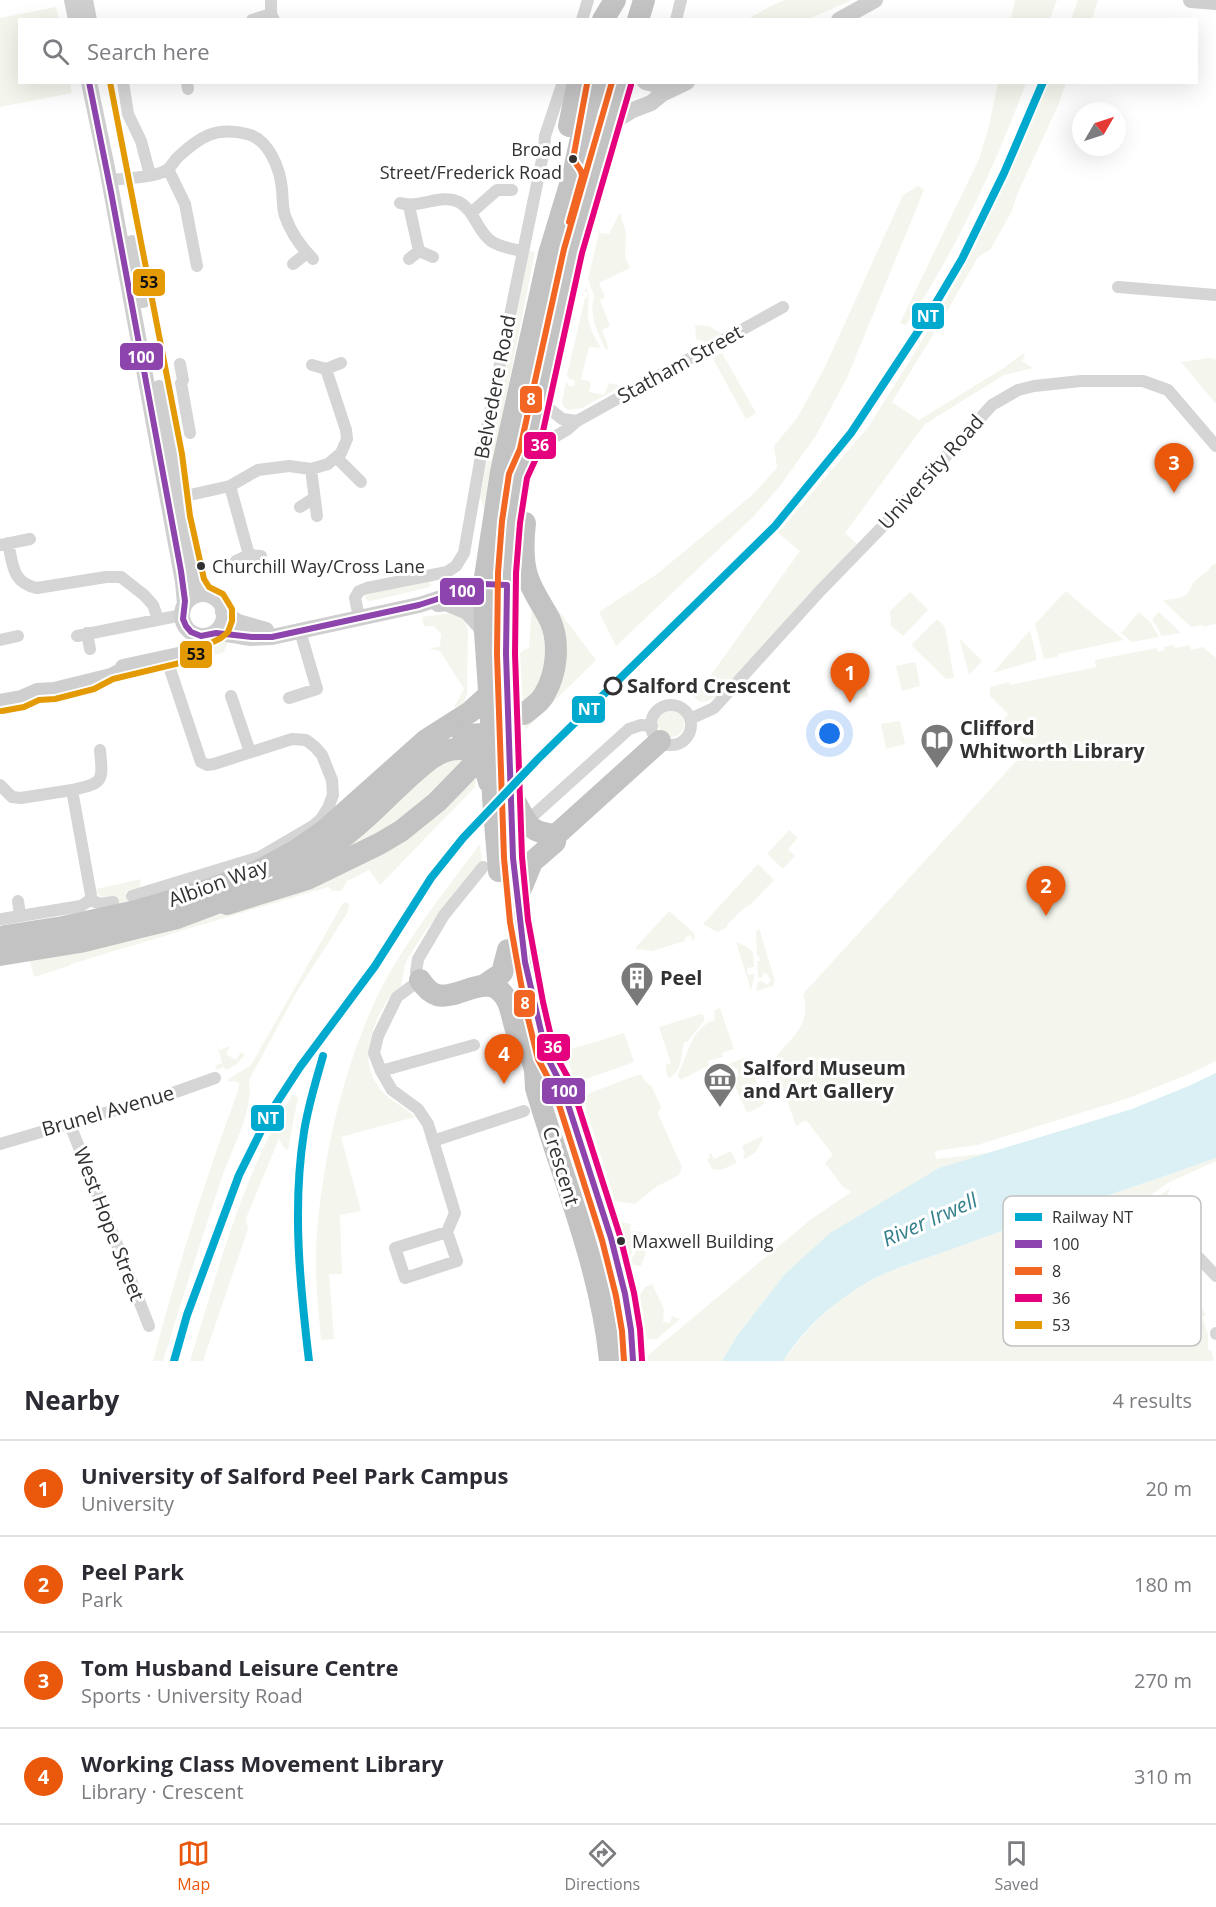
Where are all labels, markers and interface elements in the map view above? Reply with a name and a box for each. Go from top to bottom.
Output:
search box [18,18,1198,84]
icon: search [39,35,72,68]
text: Search here [87,36,210,66]
north arrow [1072,102,1126,156]
place label: Broad Street/Frederick Road [380,137,562,184]
marker: Broad Street/Frederick Road [567,153,579,165]
line badge: 53 [132,268,166,297]
text: 53 [140,271,158,293]
line badge: NT [911,302,945,330]
text: NT [917,305,939,327]
street label: Belvedere Road [467,313,522,461]
street label: Statham Street [612,318,747,409]
line badge: 100 [119,342,164,371]
text: 100 [127,346,155,368]
line badge: 8 [519,385,543,414]
text: 8 [526,388,536,410]
street label: University Road [872,408,989,535]
line badge: 36 [523,431,557,460]
text: 36 [531,434,549,456]
pin: 3 [1154,444,1194,493]
place label: Churchill Way/Cross Lane [212,554,425,578]
marker: Churchill Way/Cross Lane [195,560,207,572]
line badge: 100 [439,577,485,606]
text: 100 [448,580,476,602]
line badge: 53 [179,640,213,669]
text: 53 [187,643,205,665]
pin: 1 [830,654,870,703]
place label: Salford Crescent [627,672,791,699]
marker: Salford Crescent [604,677,622,695]
line badge: NT [571,695,606,724]
text: NT [578,698,600,720]
place label: Clifford Whitworth Library [960,714,1145,764]
your location [815,719,844,748]
library icon: Clifford Whitworth Library [919,722,955,769]
street label: Albion Way [164,852,272,913]
pin: 2 [1026,866,1066,916]
building icon: Peel [619,960,655,1007]
place label: Peel [660,964,702,991]
line badge: 8 [513,989,536,1018]
text: 8 [520,992,530,1014]
line badge: 36 [536,1033,571,1062]
pin: 4 [484,1034,524,1084]
text: 36 [544,1036,562,1058]
place label: Salford Museum and Art Gallery [743,1054,906,1104]
museum icon: Salford Museum and Art Gallery [702,1061,738,1108]
line badge: 100 [541,1077,586,1105]
street label: Brunel Avenue [38,1079,177,1142]
text: 100 [550,1080,578,1102]
line badge: NT [250,1104,285,1132]
text: NT [257,1107,279,1129]
street label: Crescent [537,1123,586,1209]
street label: West Hope Street [68,1143,151,1305]
water label: River Irwell [878,1185,982,1252]
legend [1003,1196,1201,1346]
text: Railway NT [1052,1206,1133,1228]
place label: Maxwell Building [632,1229,774,1253]
text: 100 [1052,1233,1079,1255]
marker: Maxwell Building [615,1235,627,1247]
text: 8 [1052,1260,1061,1282]
text: 36 [1052,1287,1070,1309]
text: 53 [1052,1314,1070,1336]
text: Nearby [24,1382,119,1418]
text: 4 results [1112,1387,1192,1414]
text: University of Salford Peel Park Campus [81,1460,508,1490]
text: 1 [38,1475,49,1502]
text: 20 m [1145,1475,1192,1502]
text: University [81,1490,174,1517]
text: Peel Park [81,1556,184,1586]
text: 2 [38,1571,49,1598]
text: 180 m [1134,1571,1192,1598]
text: Park [81,1586,123,1613]
text: Tom Husband Leisure Centre [81,1652,398,1682]
text: 3 [38,1667,49,1694]
text: 270 m [1134,1667,1192,1694]
text: Sports · University Road [81,1682,303,1709]
text: Working Class Movement Library [81,1748,444,1778]
text: 4 [38,1763,49,1790]
text: 310 m [1134,1763,1192,1790]
text: Library · Crescent [81,1778,244,1805]
tab: Map [177,1837,210,1895]
tab: Directions [565,1837,640,1895]
tab: Saved [994,1837,1039,1895]

